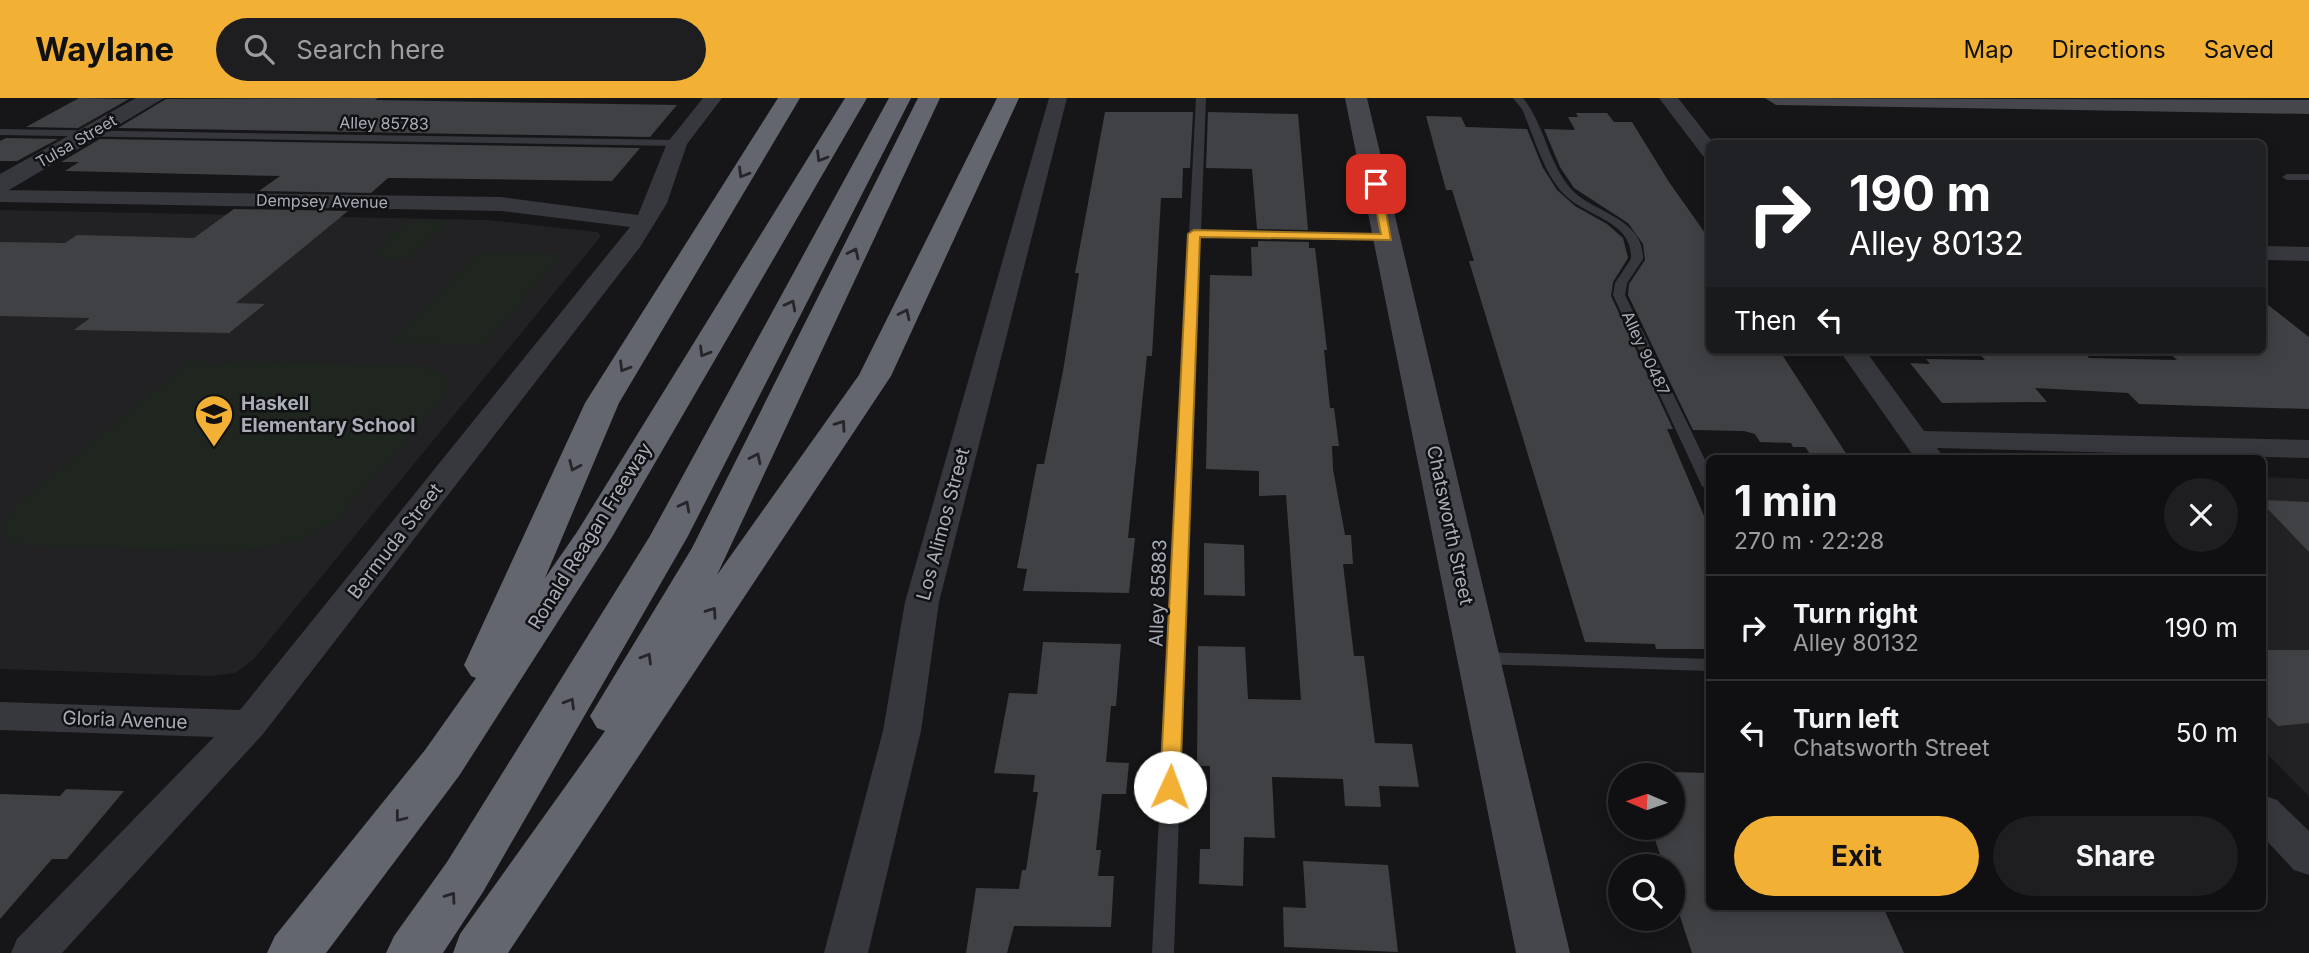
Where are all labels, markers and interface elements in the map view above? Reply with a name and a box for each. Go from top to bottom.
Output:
search box [216,18,706,81]
text: Waylane [35,29,174,69]
icon: search [240,30,278,68]
text: Search here [296,34,445,65]
text: Map [1964,35,2013,64]
text: Directions [2051,35,2166,64]
text: Saved [2204,35,2274,64]
street label: Tulsa Street [32,110,120,172]
street label: Alley 85783 [339,112,429,134]
one-way arrow [816,149,829,162]
pin [1346,154,1406,214]
text: 190 m [1849,164,1991,223]
one-way arrow [738,165,751,178]
icon: arrive [1357,165,1395,203]
icon: right [1734,168,1825,259]
street label: Dempsey Avenue [256,190,388,212]
text: Alley 80132 [1849,224,2024,263]
one-way arrow [846,248,860,260]
one-way arrow [783,300,796,312]
icon: left [1811,301,1849,339]
text: Then [1734,305,1797,336]
street label: Alley 90487 [1618,308,1674,398]
one-way arrow [896,309,910,321]
one-way arrow [699,344,712,357]
one-way arrow [620,360,633,373]
place label: Haskell Elementary School [241,392,415,437]
school or university icon: Haskell Elementary School [193,393,235,448]
one-way arrow [833,420,845,433]
street label: Ronald Reagan Freeway [523,438,657,633]
street label: Chatsworth Street [1422,443,1478,607]
street label: Los Alimos Street [912,445,974,603]
one-way arrow [747,453,761,465]
one-way arrow [568,458,582,471]
text: 1 min [1734,475,1838,526]
button: close [2164,478,2238,552]
street label: Bermuda Street [343,479,447,603]
one-way arrow [677,501,690,514]
text: 270 m · 22:28 [1734,527,1884,555]
street label: Alley 85883 [1145,539,1171,647]
text: Turn right [1793,598,1918,629]
one-way arrow [704,607,716,620]
icon: right [1734,609,1772,647]
text: 190 m [2165,612,2238,643]
text: Alley 80132 [1793,629,1919,657]
one-way arrow [638,652,651,665]
one-way arrow [562,697,575,710]
text: Turn left [1793,703,1899,734]
street label: Gloria Avenue [62,706,188,734]
icon: left [1734,714,1772,752]
text: 50 m [2176,717,2238,748]
text: Chatsworth Street [1793,734,1989,762]
position arrow [1133,750,1207,824]
north arrow [1608,763,1685,840]
map controls [1608,763,1685,931]
one-way arrow [396,809,409,822]
button: Exit [1734,816,1979,896]
button: Share [1993,816,2238,896]
button: search [1608,854,1685,931]
one-way arrow [443,892,455,905]

